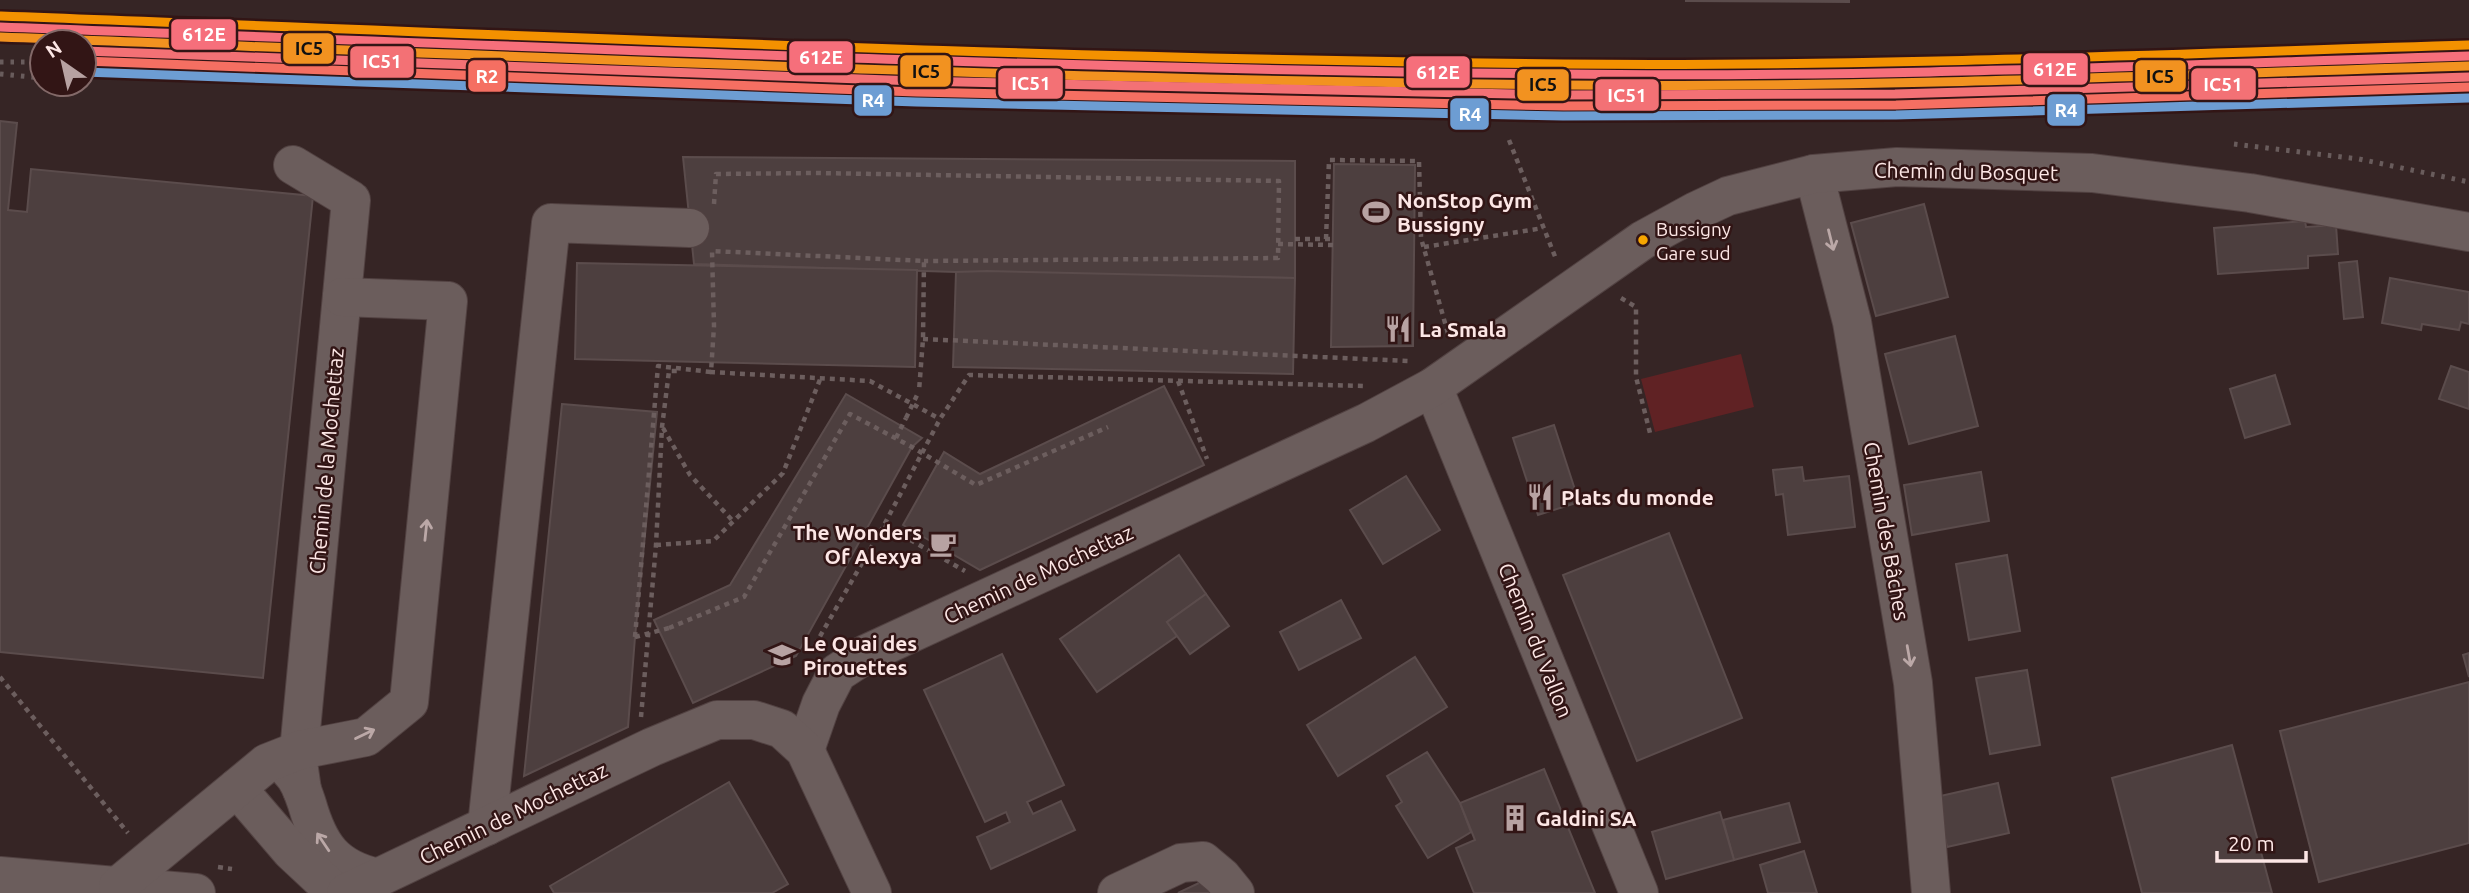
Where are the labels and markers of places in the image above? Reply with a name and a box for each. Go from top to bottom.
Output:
place label: NonStop Gym Bussigny [1397,188,1532,236]
sports icon: NonStop Gym Bussigny [1361,197,1391,227]
place label: Bussigny Gare sud [1656,218,1731,264]
marker: Bussigny Gare sud [1636,233,1650,247]
restaurant icon: La Smala [1383,314,1413,344]
place label: La Smala [1419,317,1507,341]
restaurant icon: Plats du monde [1525,482,1555,512]
place label: Plats du monde [1561,485,1714,509]
place label: The Wonders Of Alexya [793,520,922,568]
cafe icon: The Wonders Of Alexya [928,529,958,559]
place label: Le Quai des Pirouettes [803,631,917,679]
school or university icon: Le Quai des Pirouettes [767,640,797,670]
building icon: Galdini SA [1500,803,1530,833]
place label: Galdini SA [1536,806,1637,830]

